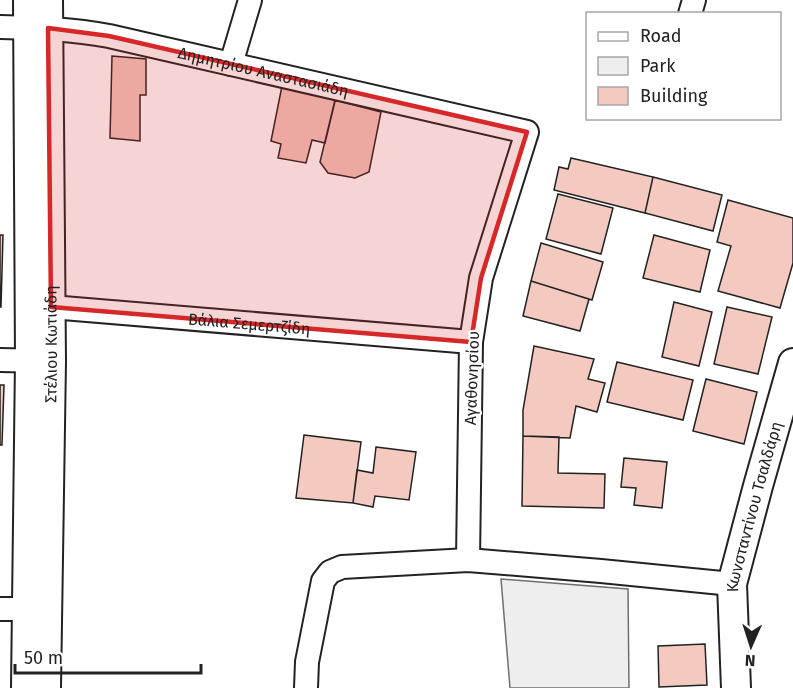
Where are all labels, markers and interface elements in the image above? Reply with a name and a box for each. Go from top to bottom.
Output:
legend [586,12,781,120]
text: Road [640,25,682,47]
street label: Δημητρίου Αναστασιάδη [176,43,351,100]
text: Park [640,55,676,77]
text: Building [640,85,708,107]
street label: Στέλιου Κωτιάδη [41,285,61,403]
street label: Βάλια Σεμερτζίδη [187,309,311,338]
street label: Αγαθονησίου [461,331,483,425]
street label: Κωνσταντίνου Τσαλδάρη [722,419,785,593]
north arrow [721,616,781,676]
scale bar [15,637,201,675]
text: 50 m [24,647,63,669]
text: N [744,651,756,670]

